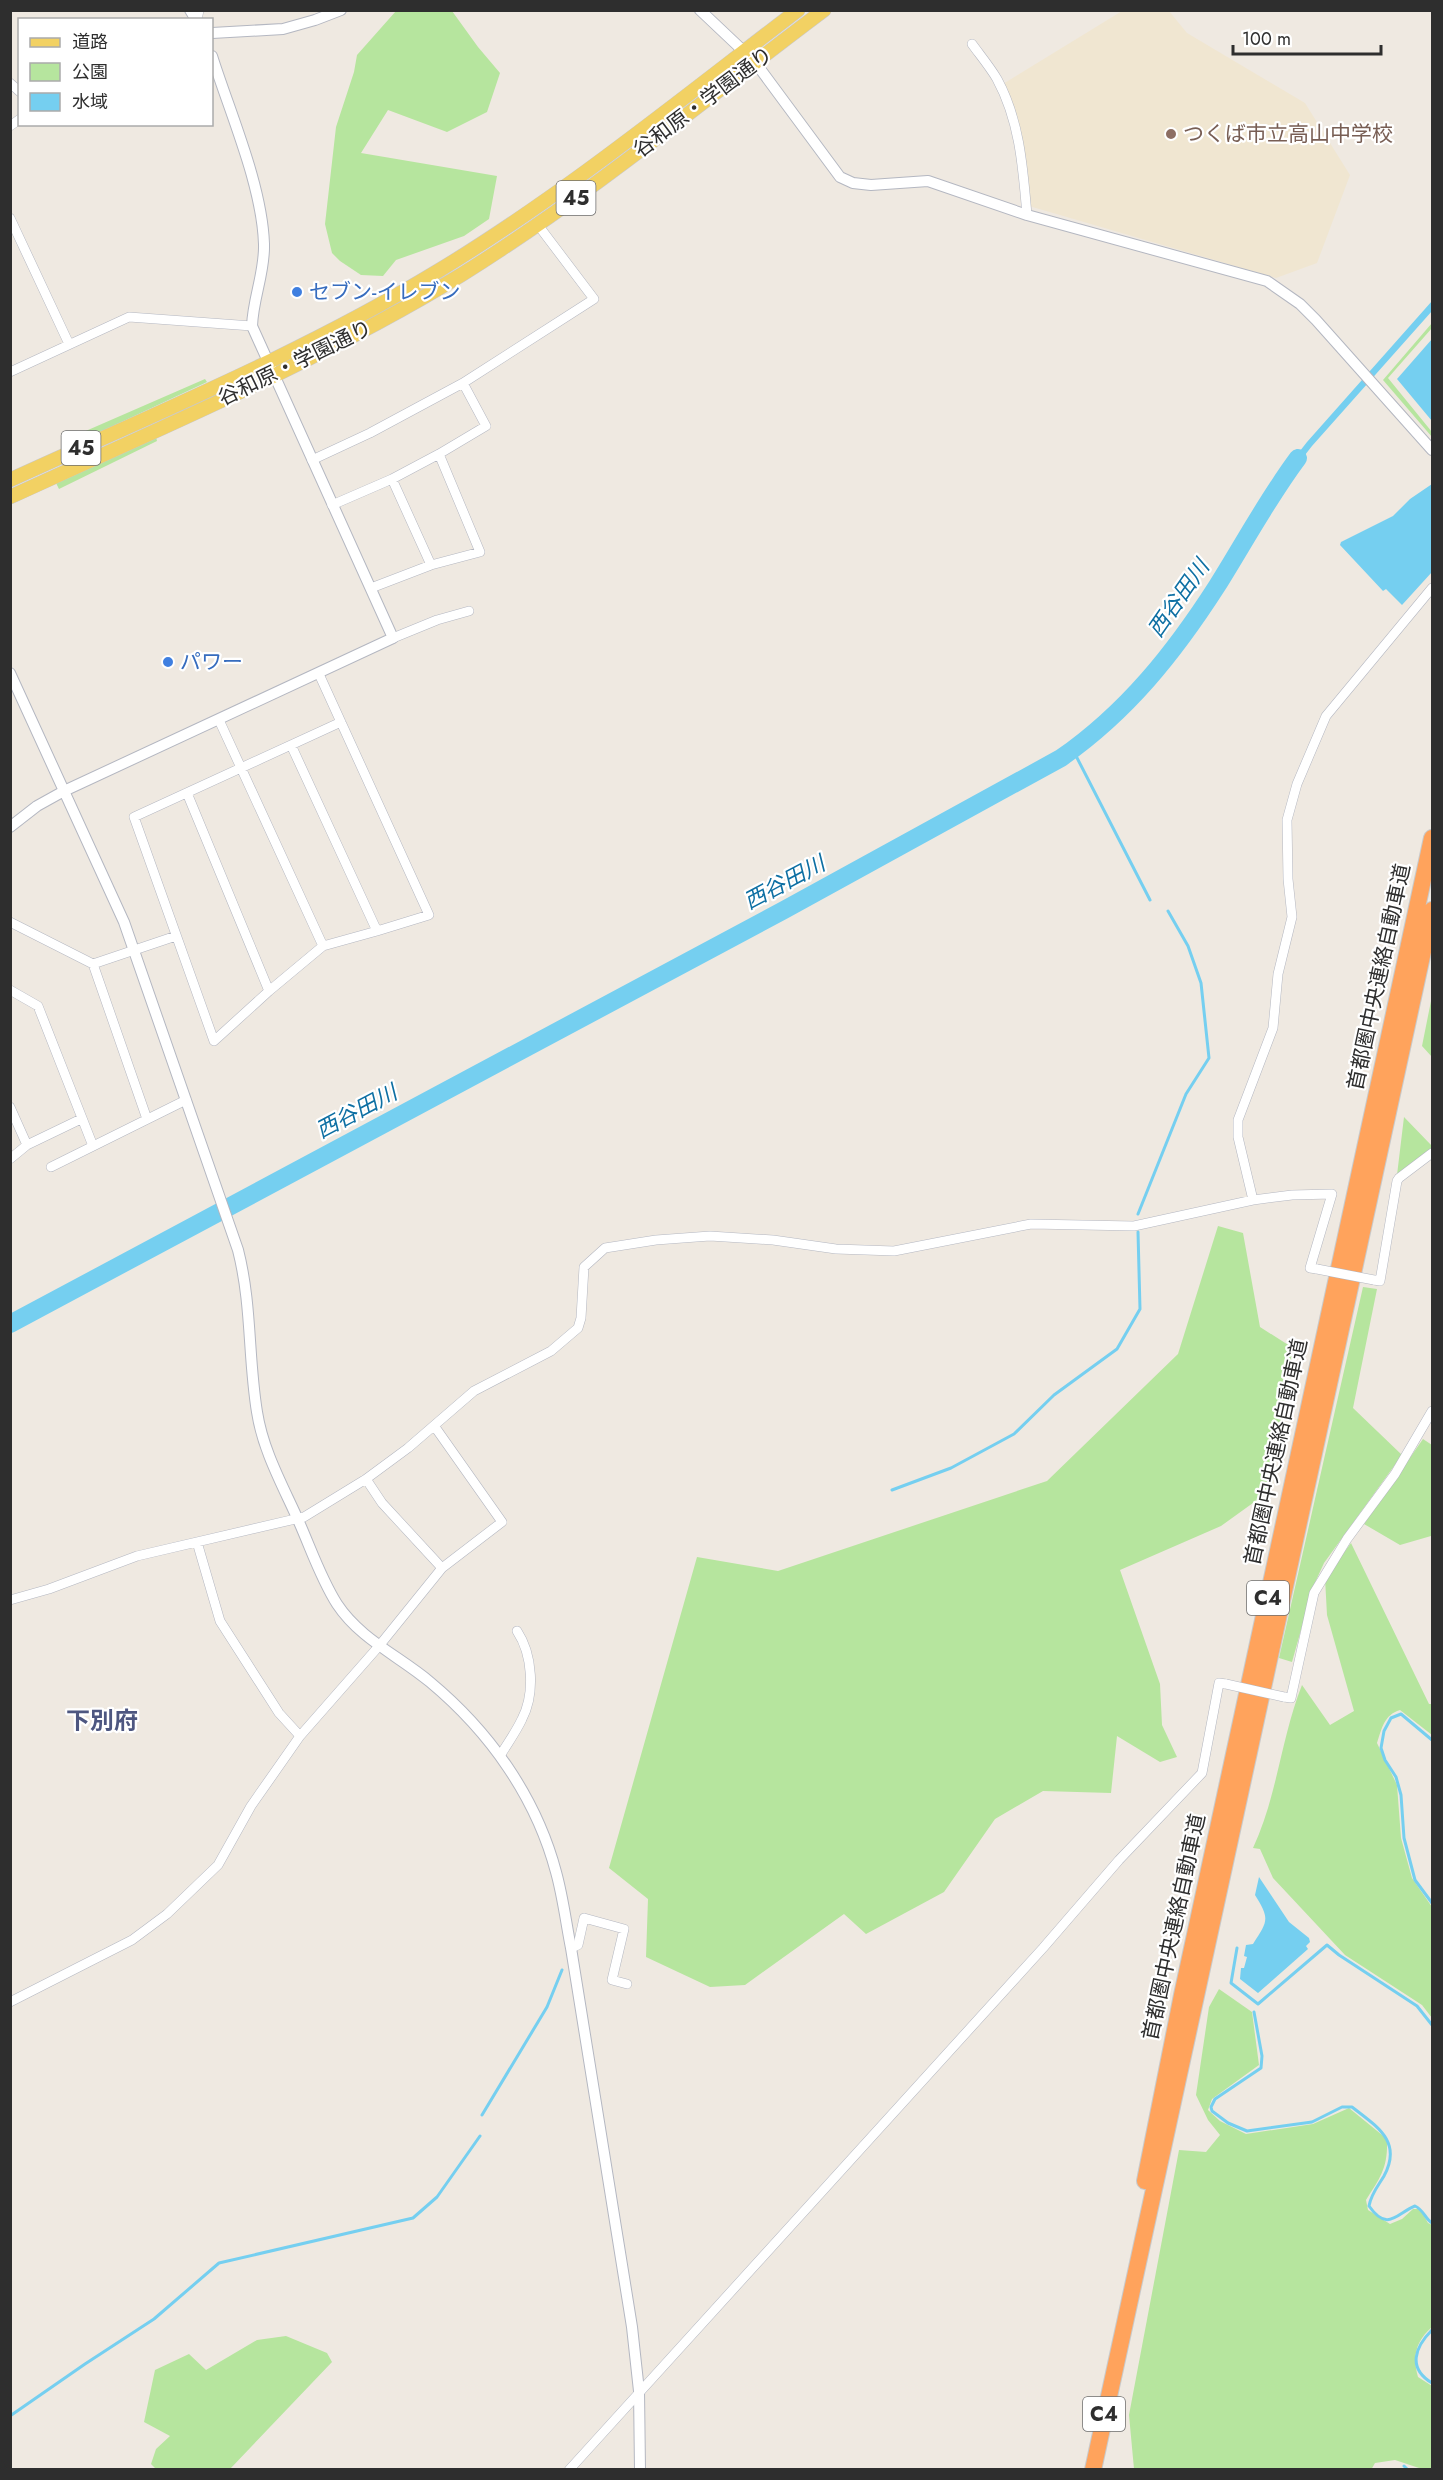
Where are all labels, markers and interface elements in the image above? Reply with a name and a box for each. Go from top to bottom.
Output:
legend [18,18,213,126]
scale bar [1233,18,1382,56]
text: 100 m [1242,26,1291,52]
text: 道路 [72,29,108,55]
street label: 谷和原・学園通り [627,39,779,165]
text: 公園 [72,59,108,85]
text: 水域 [72,89,108,115]
place label: つくば市立高山中学校 [1183,119,1393,149]
marker: つくば市立高山中学校 [1164,127,1178,141]
road number: 45 [556,181,596,215]
place label: セブン-イレブン [309,277,460,307]
marker: セブン-イレブン [290,285,304,299]
street label: 谷和原・学園通り [213,313,377,413]
road number: 45 [62,431,100,465]
water label: 西谷田川 [1140,551,1217,643]
place label: パワー [180,647,243,677]
marker: パワー [161,655,175,669]
water label: 西谷田川 [738,846,832,917]
street label: 首都圏中央連絡自動車道 [1340,861,1418,1093]
water label: 西谷田川 [310,1075,404,1146]
street label: 首都圏中央連絡自動車道 [1237,1336,1315,1568]
road number: C4 [1247,1581,1289,1615]
district label: 下別府 [66,1703,138,1738]
street label: 首都圏中央連絡自動車道 [1135,1811,1213,2043]
road number: C4 [1083,2397,1125,2431]

